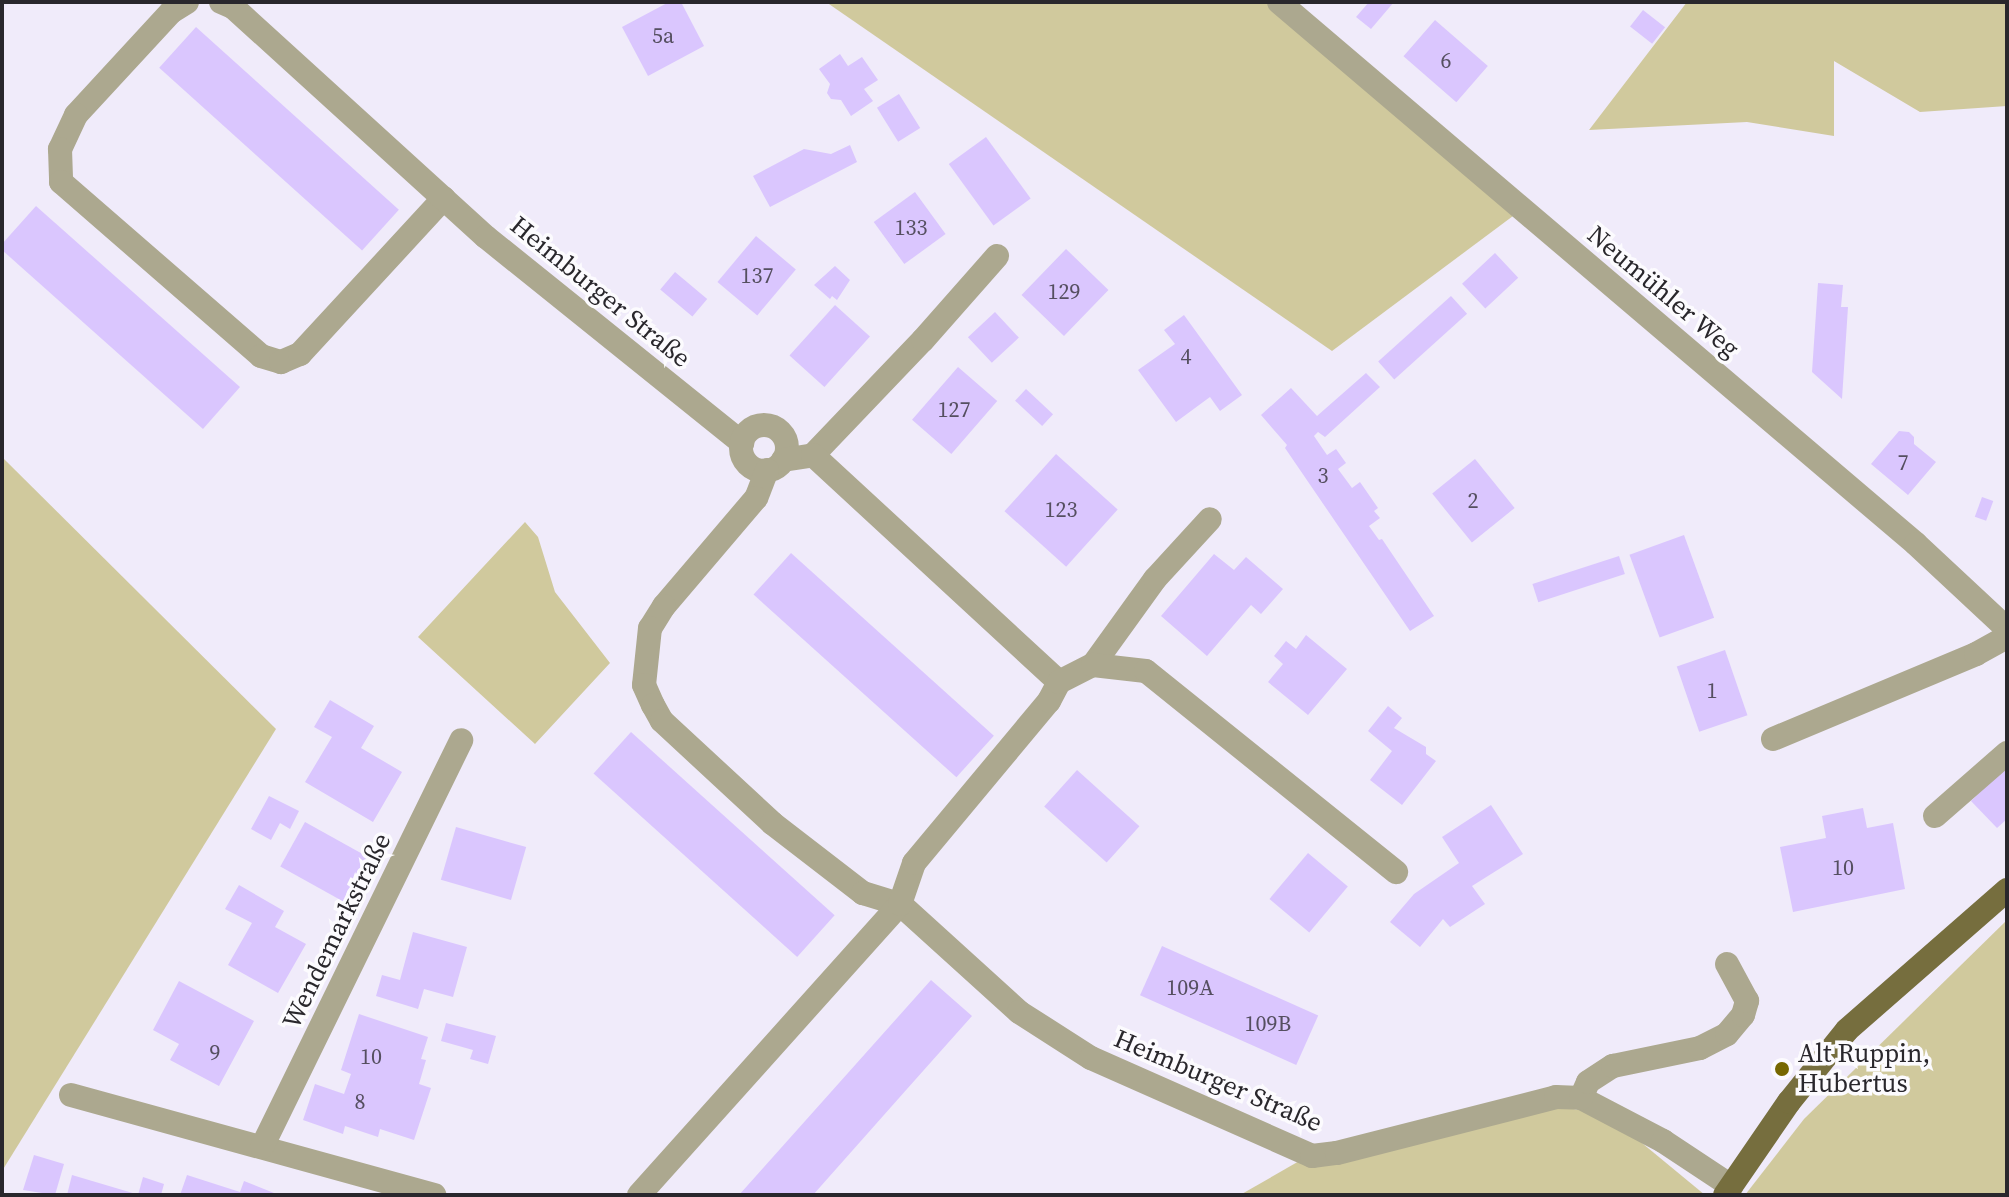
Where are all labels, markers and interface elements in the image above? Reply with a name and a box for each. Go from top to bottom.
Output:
house number: 5a [652,23,674,49]
house number: 6 [1441,48,1451,74]
street label: Heimburger Straße [504,210,696,374]
house number: 133 [895,215,927,241]
street label: Neumühler Weg [1580,219,1746,365]
house number: 137 [741,263,773,289]
house number: 129 [1048,279,1080,305]
house number: 4 [1181,344,1191,370]
house number: 127 [938,397,970,423]
house number: 7 [1898,450,1908,476]
house number: 3 [1318,463,1328,489]
house number: 2 [1468,488,1478,514]
house number: 123 [1045,497,1077,523]
house number: 1 [1707,678,1717,704]
street label: Wendemarkstraße [276,828,398,1034]
house number: 10 [1832,855,1854,881]
house number: 109A [1166,975,1214,1001]
house number: 109B [1245,1011,1291,1037]
street label: Heimburger Straße [1109,1023,1327,1139]
place label: Alt Ruppin, Hubertus [1798,1038,1930,1100]
house number: 9 [210,1040,220,1066]
house number: 10 [360,1044,382,1070]
marker: Alt Ruppin, Hubertus [1773,1060,1791,1078]
house number: 8 [355,1089,365,1115]

